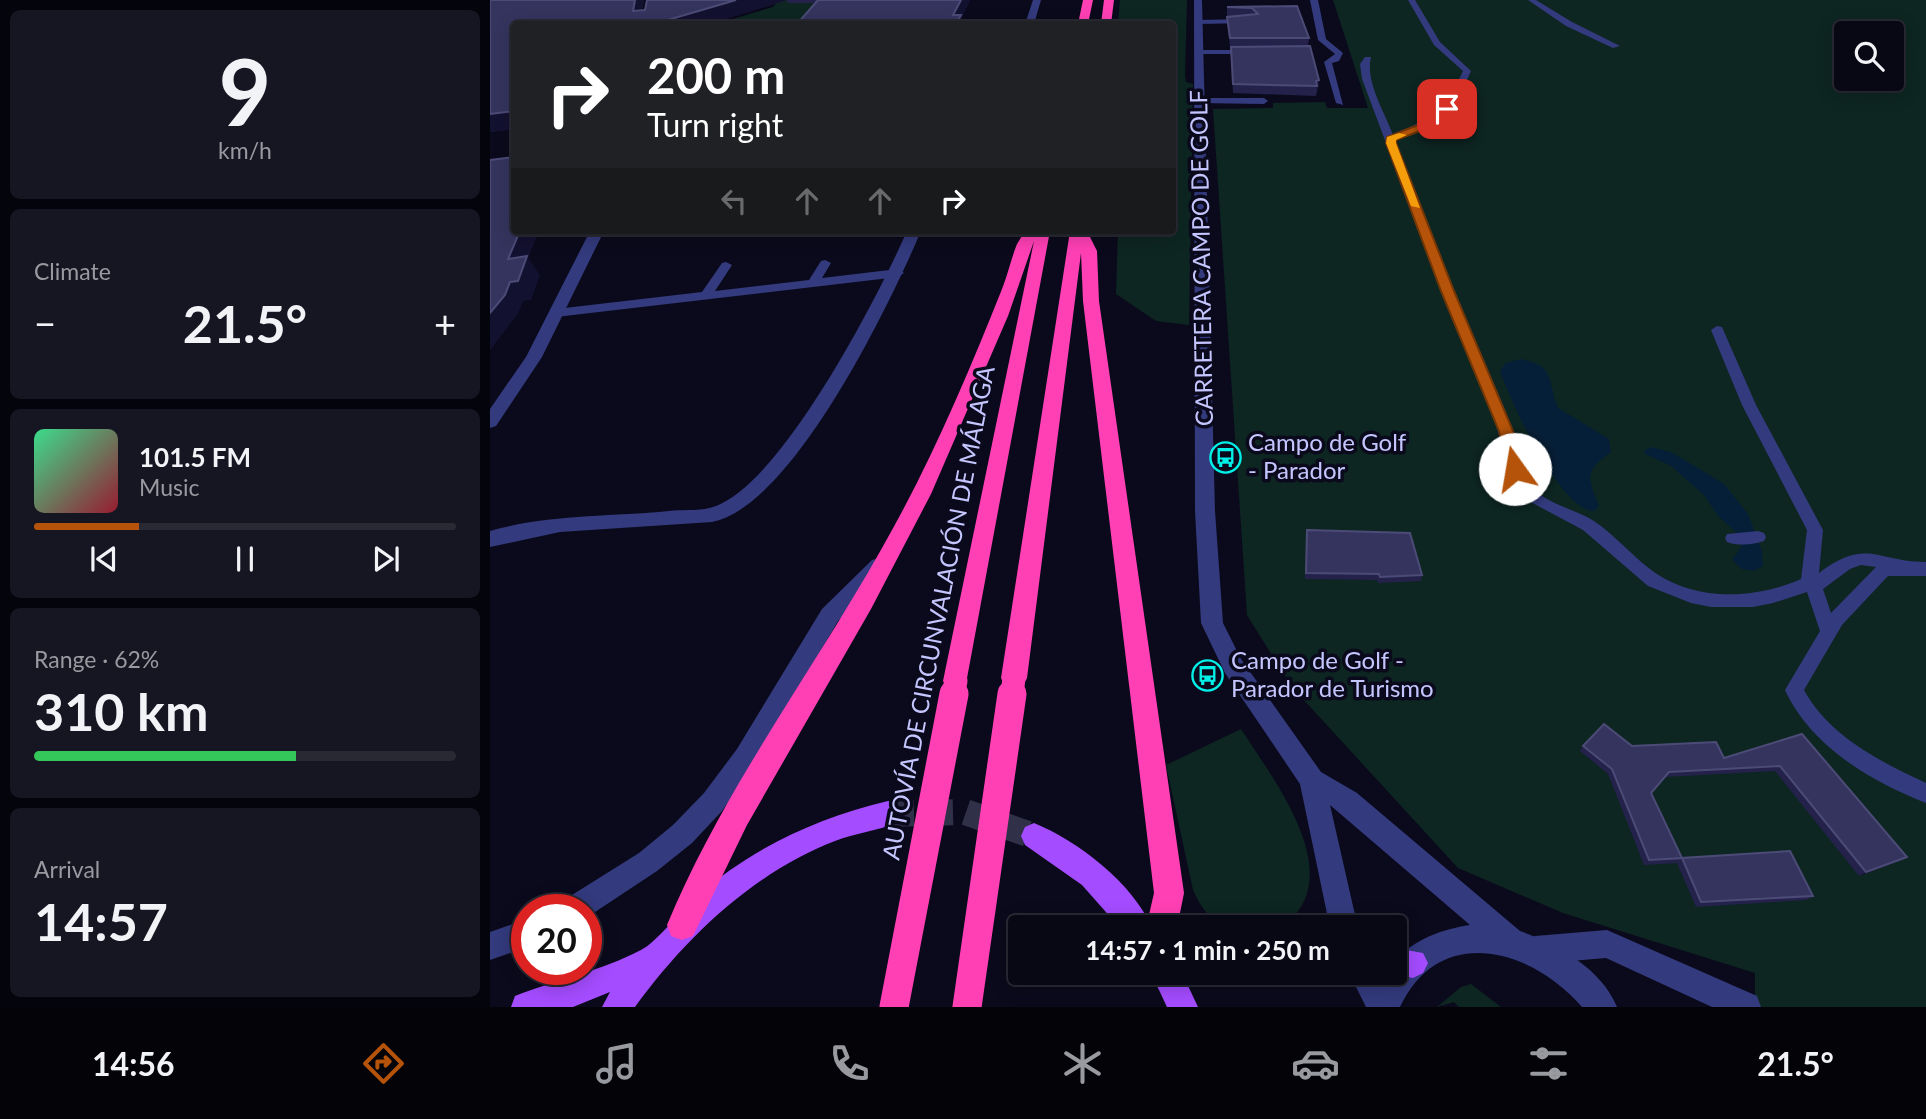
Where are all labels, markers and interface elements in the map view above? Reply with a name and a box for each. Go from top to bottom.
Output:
map controls [1834,21,1904,91]
button: search [1834,21,1904,91]
text: 9 [219,36,271,145]
text: 200 m [647,46,785,104]
icon: right [532,49,623,140]
pin [1417,79,1477,139]
street label: CARRETERA CAMPO DE GOLF [1183,90,1218,426]
icon: arrive [1428,90,1466,128]
text: Turn right [647,105,783,144]
text: km/h [218,136,272,164]
icon: left [715,182,753,220]
icon: ahead [788,182,826,220]
icon: ahead [861,182,899,220]
icon: right [934,182,972,220]
text: Climate [34,257,111,285]
text: 21.5° [183,292,307,354]
text: − [34,300,56,346]
text: + [434,300,456,346]
street label: AUTOVÍA DE CIRCUNVALACIÓN DE MÁLAGA [875,363,1000,862]
place label: Campo de Golf - Parador [1248,427,1407,484]
position arrow [1478,432,1552,506]
bus stop icon: Campo de Golf - Parador [1208,440,1242,474]
text: 101.5 FM [139,441,251,473]
text: Music [139,473,199,501]
icon: previous [85,540,123,578]
icon: pause [226,540,264,578]
icon: next [367,540,405,578]
text: Range · 62% [34,645,159,673]
place label: Campo de Golf - Parador de Turismo [1231,645,1434,702]
bus stop icon: Campo de Golf - Parador de Turismo [1191,658,1225,692]
text: 310 km [34,680,208,742]
text: Arrival [34,855,100,883]
text: 14:57 [34,890,168,952]
speed limit sign: 20 [511,894,602,985]
text: 14:57 · 1 min · 250 m [1085,934,1330,966]
icon: directions [359,1039,408,1088]
icon: music [592,1039,641,1088]
icon: phone [825,1039,874,1088]
icon: climate [1058,1039,1107,1088]
icon: car [1291,1039,1340,1088]
icon: filters [1524,1039,1573,1088]
text: 14:56 [92,1044,175,1083]
text: 21.5° [1757,1044,1834,1083]

